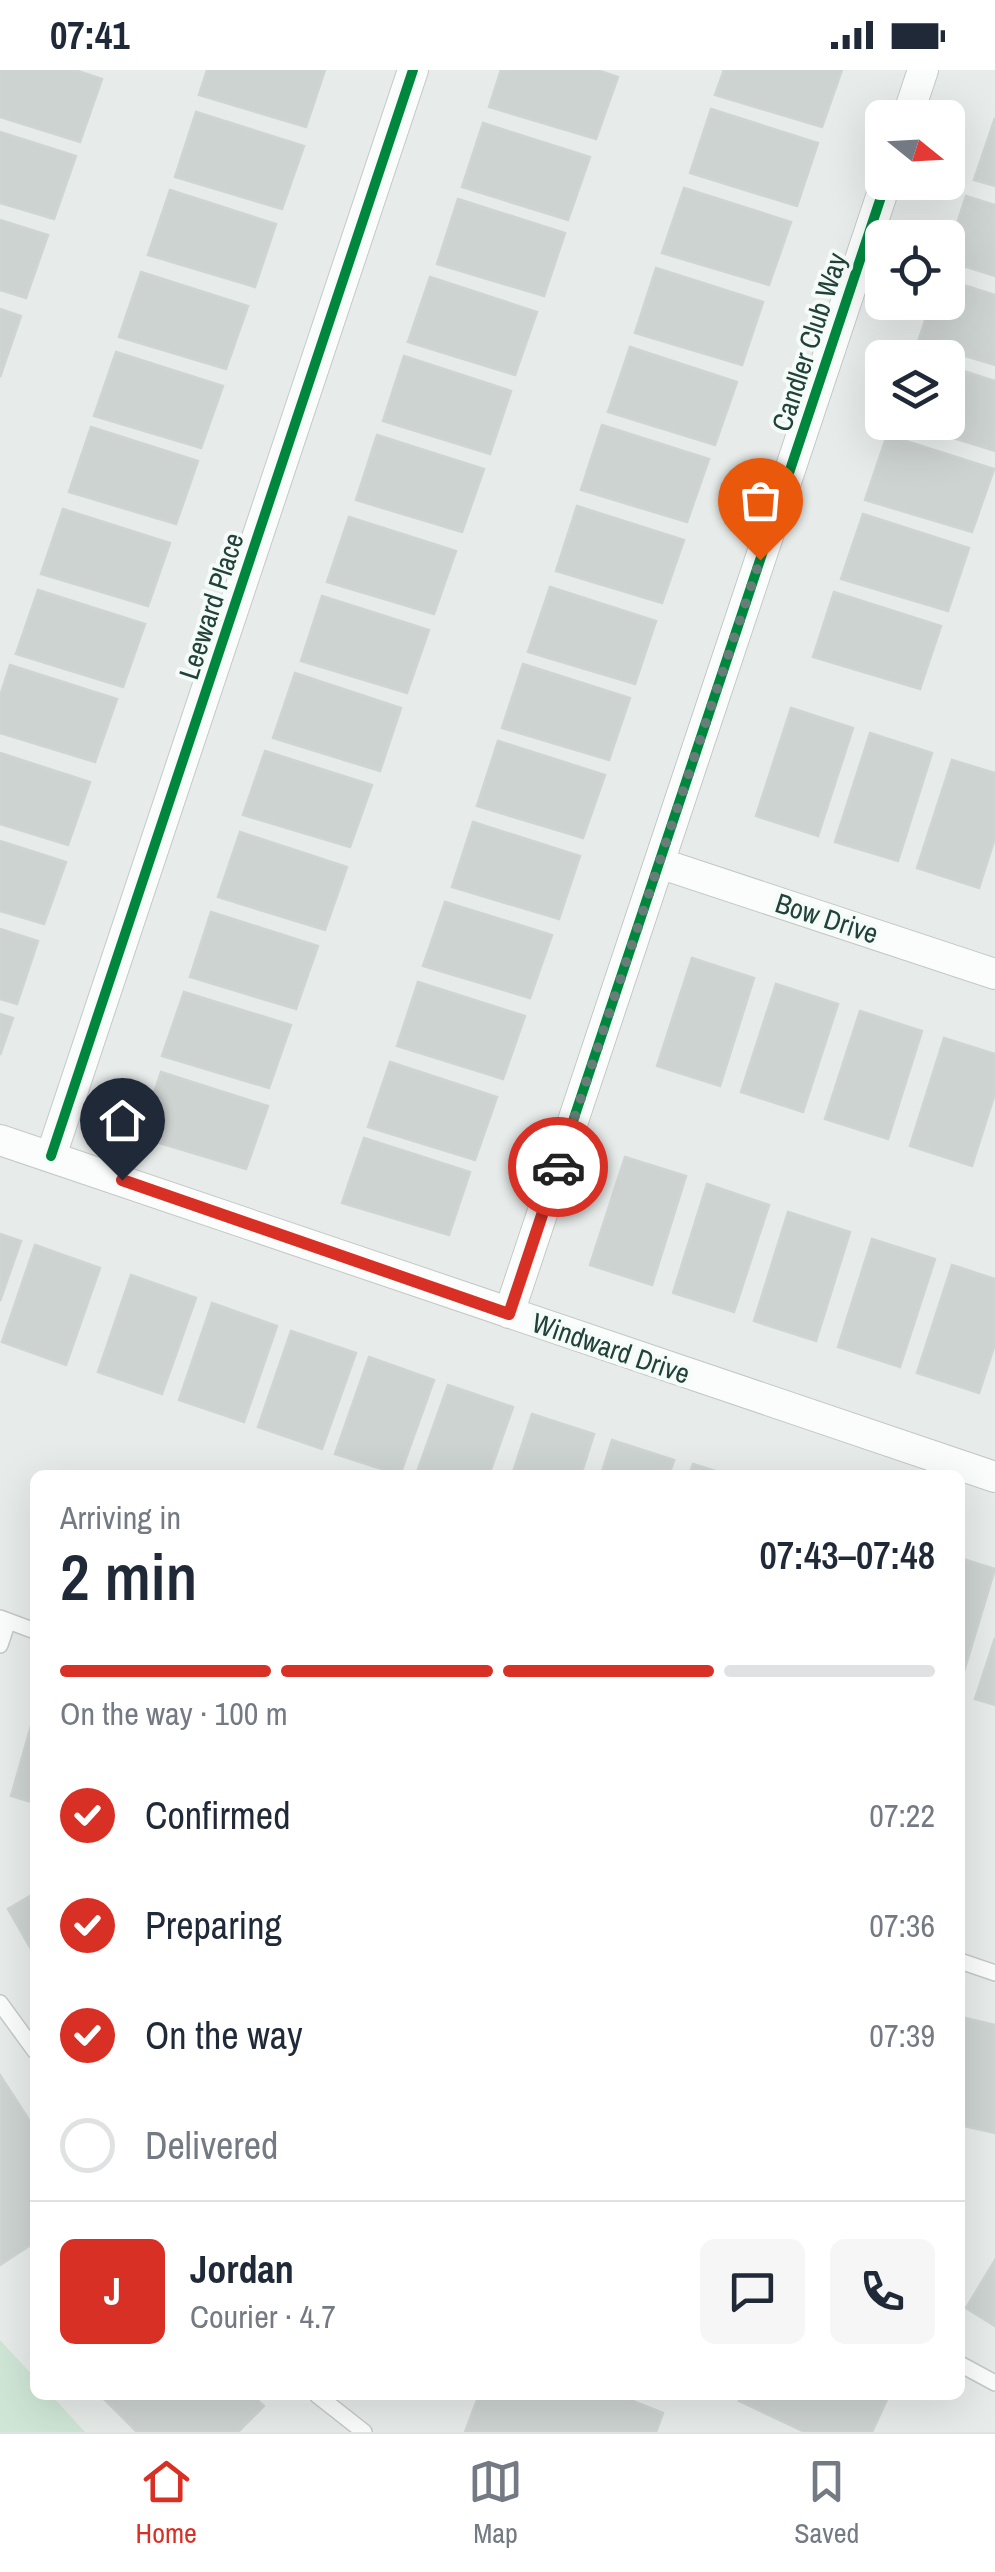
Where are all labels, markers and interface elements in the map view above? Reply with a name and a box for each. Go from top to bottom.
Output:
text: 07:41 [50,10,130,61]
north arrow [865,100,965,200]
map controls [865,100,965,440]
button: locate [865,220,965,320]
street label: Candler Club Way [762,247,856,436]
button: layers [865,340,965,440]
pin [718,458,803,561]
icon: bag [733,473,788,528]
street label: Leeward Place [169,528,253,684]
street label: Bow Drive [771,884,883,952]
pin [80,1078,165,1181]
icon: home [95,1093,150,1148]
courier [508,1117,608,1217]
icon: car [531,1140,586,1195]
street label: Windward Drive [527,1303,695,1393]
text: Arriving in [60,1496,181,1539]
text: 07:43–07:48 [759,1530,935,1581]
text: 2 min [60,1533,197,1620]
text: On the way · 100 m [60,1692,288,1735]
icon: check [60,1788,115,1843]
text: Confirmed [145,1790,290,1841]
text: 07:22 [869,1794,935,1837]
icon: check [60,1898,115,1953]
text: Preparing [145,1900,282,1951]
text: 07:36 [869,1904,935,1947]
icon: check [60,2008,115,2063]
text: On the way [145,2010,303,2061]
text: 07:39 [869,2014,935,2057]
text: Delivered [145,2120,278,2171]
button: chat [700,2239,805,2344]
button: phone [830,2239,935,2344]
text: Jordan [190,2244,294,2295]
text: J [104,2266,121,2317]
text: Courier · 4.7 [190,2295,336,2338]
tab: Home [136,2454,197,2552]
tab: Map [468,2454,523,2552]
tab: Saved [794,2454,859,2552]

